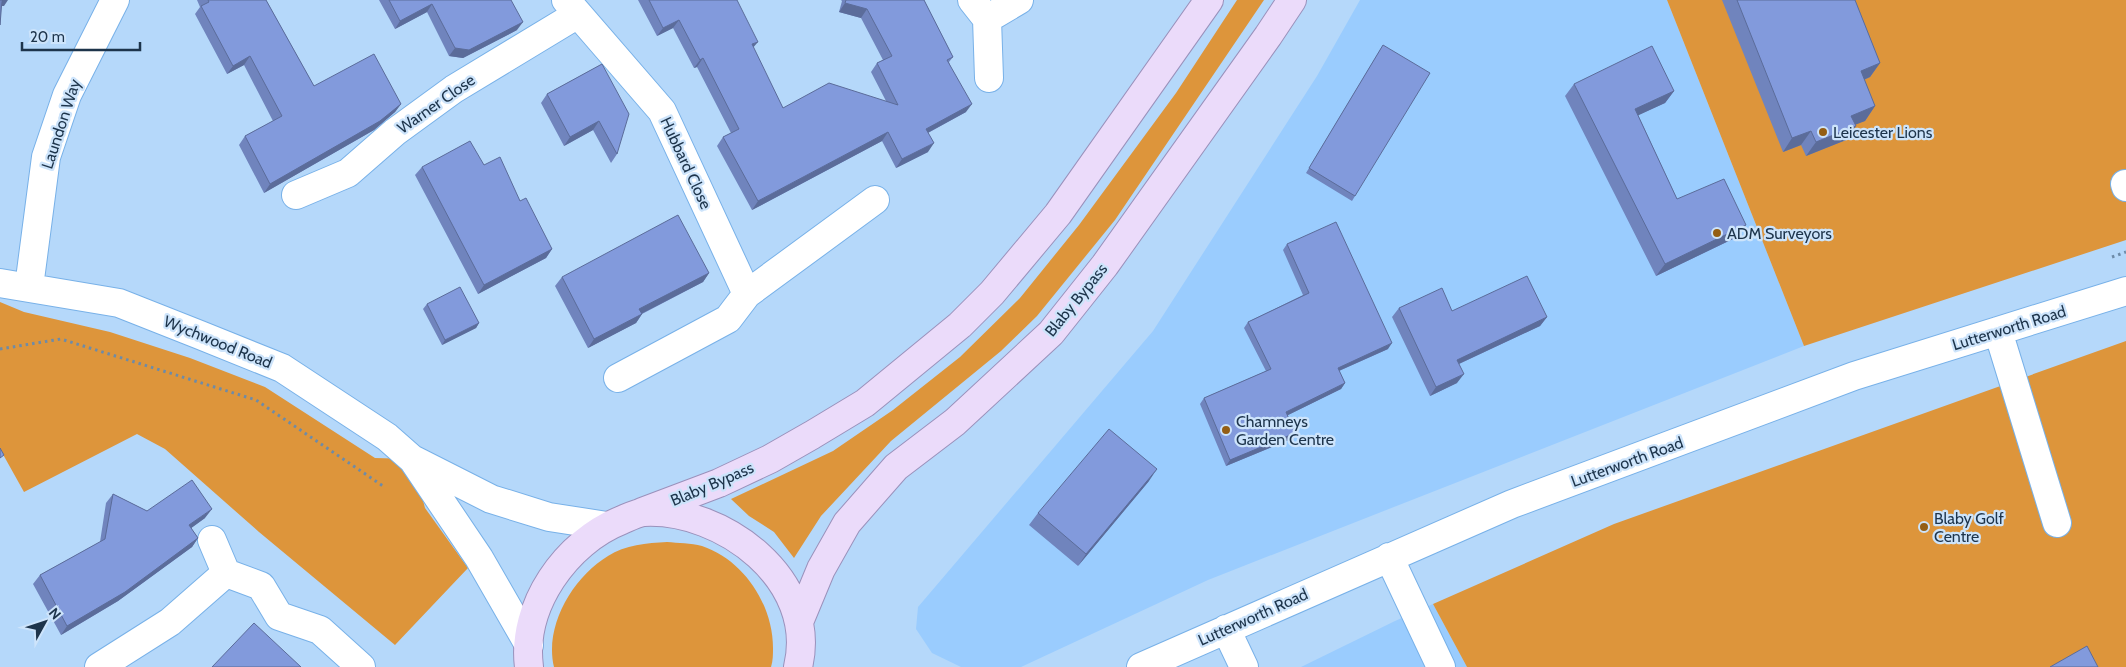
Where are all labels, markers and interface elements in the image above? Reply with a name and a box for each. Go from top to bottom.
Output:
scale bar [22,20,140,52]
text: 20 m [30,28,65,46]
street label: Warner Close [394,70,478,138]
street label: Laundon Way [38,77,84,171]
street label: Hubbard Close [656,114,716,212]
place label: Leicester Lions [1833,123,1933,142]
marker: Leicester Lions [1817,126,1829,138]
place label: ADM Surveyors [1727,224,1832,243]
marker: ADM Surveyors [1711,227,1723,239]
street label: Blaby Bypass [1041,259,1111,340]
street label: Lutterworth Road [1950,302,2068,354]
street label: Wychwood Road [161,312,275,372]
place label: Chamneys Garden Centre [1236,412,1334,449]
marker: Chamneys Garden Centre [1220,424,1232,436]
street label: Lutterworth Road [1568,433,1686,491]
street label: Blaby Bypass [668,458,757,510]
place label: Blaby Golf Centre [1934,509,2005,546]
marker: Blaby Golf Centre [1918,521,1930,533]
street label: Lutterworth Road [1195,584,1311,650]
north arrow [20,597,70,647]
text: N [45,604,65,623]

